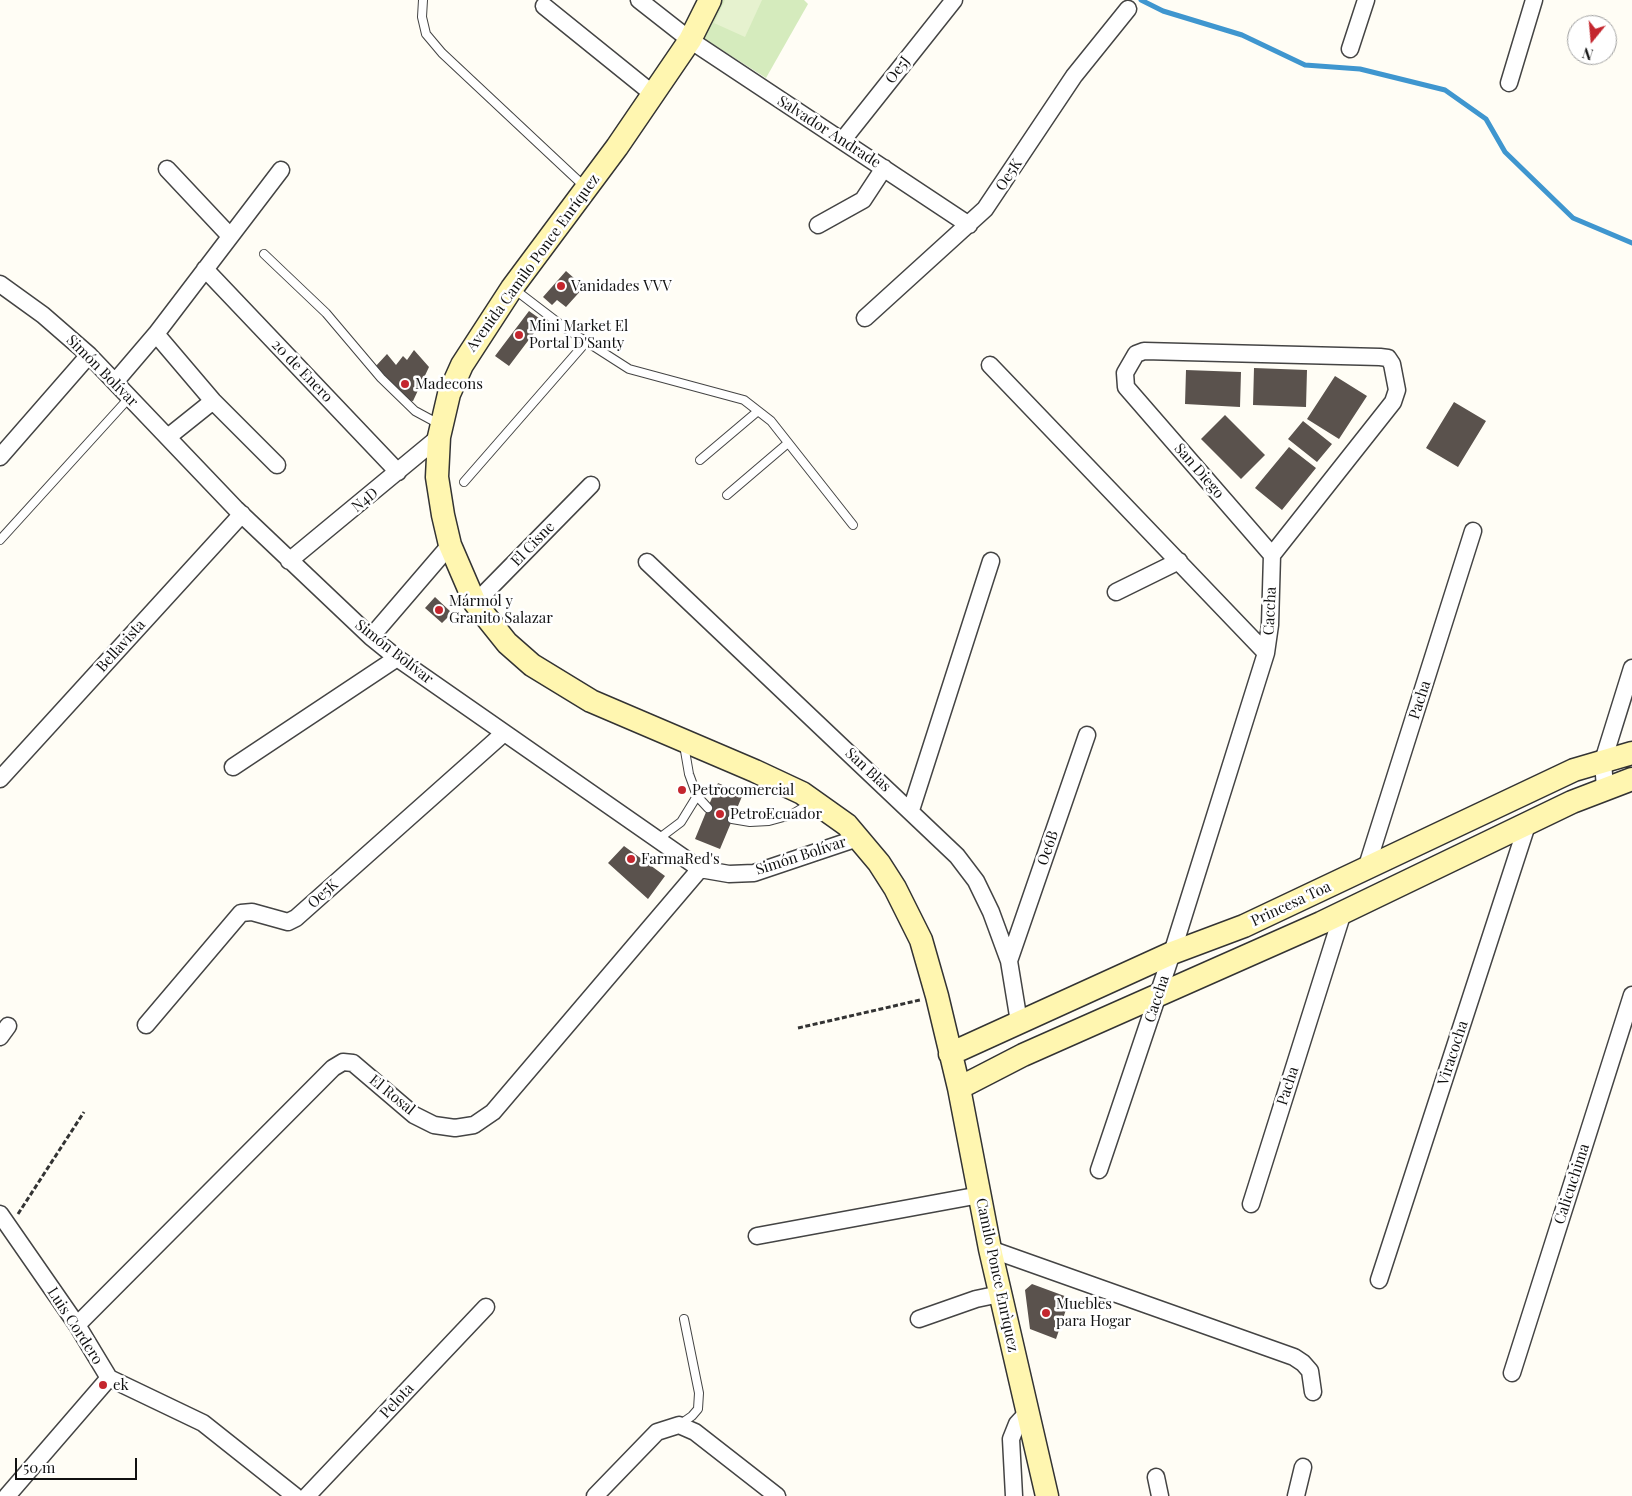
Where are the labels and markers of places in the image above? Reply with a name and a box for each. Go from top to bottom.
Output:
place label: Vanidades VVV [571,277,672,295]
marker: Vanidades VVV [555,280,567,292]
place label: Mini Market El Portal D'Santy [529,317,628,352]
marker: Mini Market El Portal D'Santy [513,329,525,341]
place label: Madecons [415,375,483,393]
marker: Madecons [399,378,411,390]
place label: Mármol y Granito Salazar [449,592,553,627]
marker: Mármol y Granito Salazar [433,604,445,616]
place label: Petrocomercial [692,781,794,799]
marker: Petrocomercial [676,784,688,796]
place label: PetroEcuador [730,805,822,823]
marker: PetroEcuador [714,808,726,820]
place label: FarmaRed's [641,850,720,868]
marker: FarmaRed's [625,853,637,865]
place label: Muebles para Hogar [1056,1295,1131,1330]
marker: Muebles para Hogar [1040,1307,1052,1319]
place label: ek [113,1376,129,1394]
marker: ek [97,1379,109,1391]

